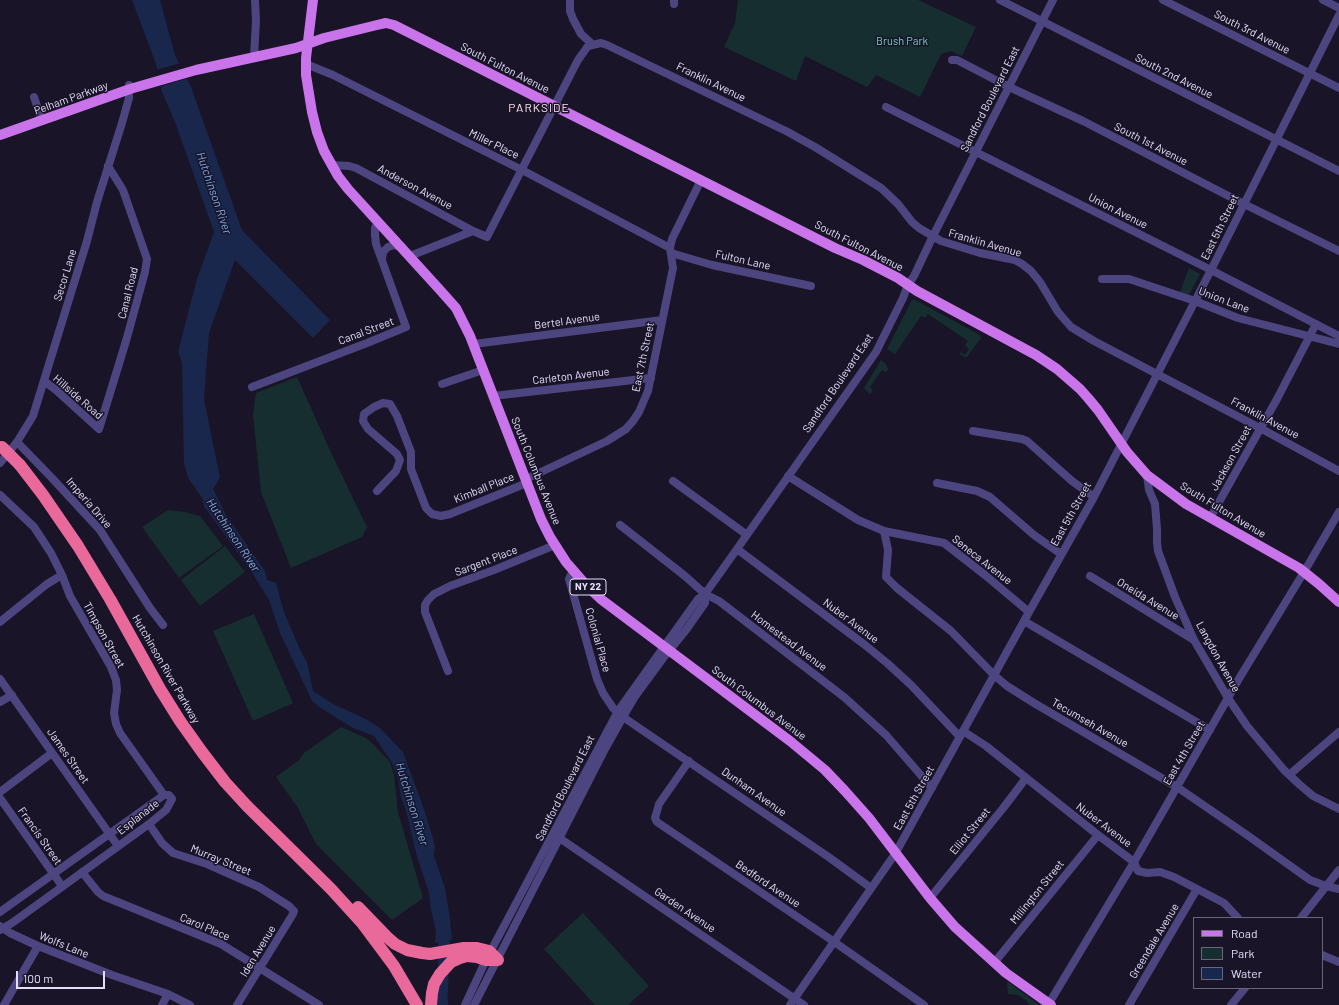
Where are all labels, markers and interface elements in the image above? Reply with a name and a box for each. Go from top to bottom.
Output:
street label: South 3rd Avenue [1212,7,1292,57]
park label: Brush Park [876,34,928,48]
street label: South Fulton Avenue [458,40,552,96]
street label: Sandford Boulevard East [958,44,1022,154]
street label: South 2nd Avenue [1133,51,1215,101]
street label: Franklin Avenue [674,60,748,104]
street label: Pelham Parkway [32,79,110,117]
district label: PARKSIDE [508,101,570,115]
street label: South 1st Avenue [1112,120,1190,168]
street label: Miller Place [467,126,521,162]
water label: Hutchinson River [193,150,235,236]
street label: Anderson Avenue [375,162,455,212]
street label: Union Avenue [1086,190,1150,232]
street label: East 5th Street [1198,192,1242,262]
street label: South Fulton Avenue [812,218,906,274]
street label: Franklin Avenue [947,226,1023,260]
street label: Secor Lane [51,247,79,303]
street label: Fulton Lane [714,247,772,273]
street label: Canal Road [115,266,141,320]
street label: Union Lane [1197,284,1251,316]
street label: Bertel Avenue [533,310,601,332]
street label: Canal Street [336,314,396,348]
street label: East 7th Street [629,321,657,393]
street label: Sandford Boulevard East [800,331,876,435]
street label: Carleton Avenue [532,365,610,387]
street label: Hillside Road [50,372,106,422]
street label: Franklin Avenue [1229,394,1301,442]
street label: South Columbus Avenue [508,415,564,527]
street label: Jackson Street [1208,423,1254,493]
street label: Kimball Place [452,470,516,506]
street label: Imperia Drive [63,475,115,531]
street label: East 5th Street [1048,479,1094,549]
street label: South Fulton Avenue [1178,479,1268,541]
water label: Hutchinson River [203,495,263,575]
street label: Seneca Avenue [949,532,1015,588]
street label: Sargent Place [453,543,519,579]
street label: Oneida Avenue [1115,575,1181,623]
road number: NY 22 [570,579,606,595]
street label: Nuber Avenue [821,596,881,646]
street label: Timpson Street [80,600,128,670]
street label: Colonial Place [582,606,614,674]
street label: Homestead Avenue [748,608,830,674]
street label: Hutchinson River Parkway [129,612,203,726]
street label: Langdon Avenue [1193,619,1243,695]
street label: South Columbus Avenue [709,663,809,743]
street label: Tecumseh Avenue [1049,696,1131,750]
street label: East 4th Street [1160,719,1208,787]
street label: James Street [44,726,92,786]
street label: Sandford Boulevard East [533,733,597,843]
water label: Hutchinson River [393,761,431,847]
street label: East 5th Street [891,763,937,833]
street label: Dunham Avenue [719,765,789,819]
street label: Esplanade [114,797,162,837]
street label: Nuber Avenue [1074,800,1134,850]
street label: Francis Street [15,805,65,867]
street label: Elliot Street [947,805,993,857]
street label: Murray Street [189,842,253,878]
street label: Bedford Avenue [733,857,803,911]
street label: Millington Street [1007,857,1067,927]
street label: Garden Avenue [652,885,718,935]
street label: Greendale Avenue [1126,901,1182,981]
street label: Carol Place [178,911,232,943]
legend [1193,917,1323,989]
street label: Iden Avenue [237,923,279,979]
text: Road [1231,926,1258,940]
street label: Wolfs Lane [37,929,91,961]
text: Park [1231,946,1255,960]
scale bar [18,963,107,989]
text: Water [1231,966,1262,980]
text: 100 m [23,971,53,985]

